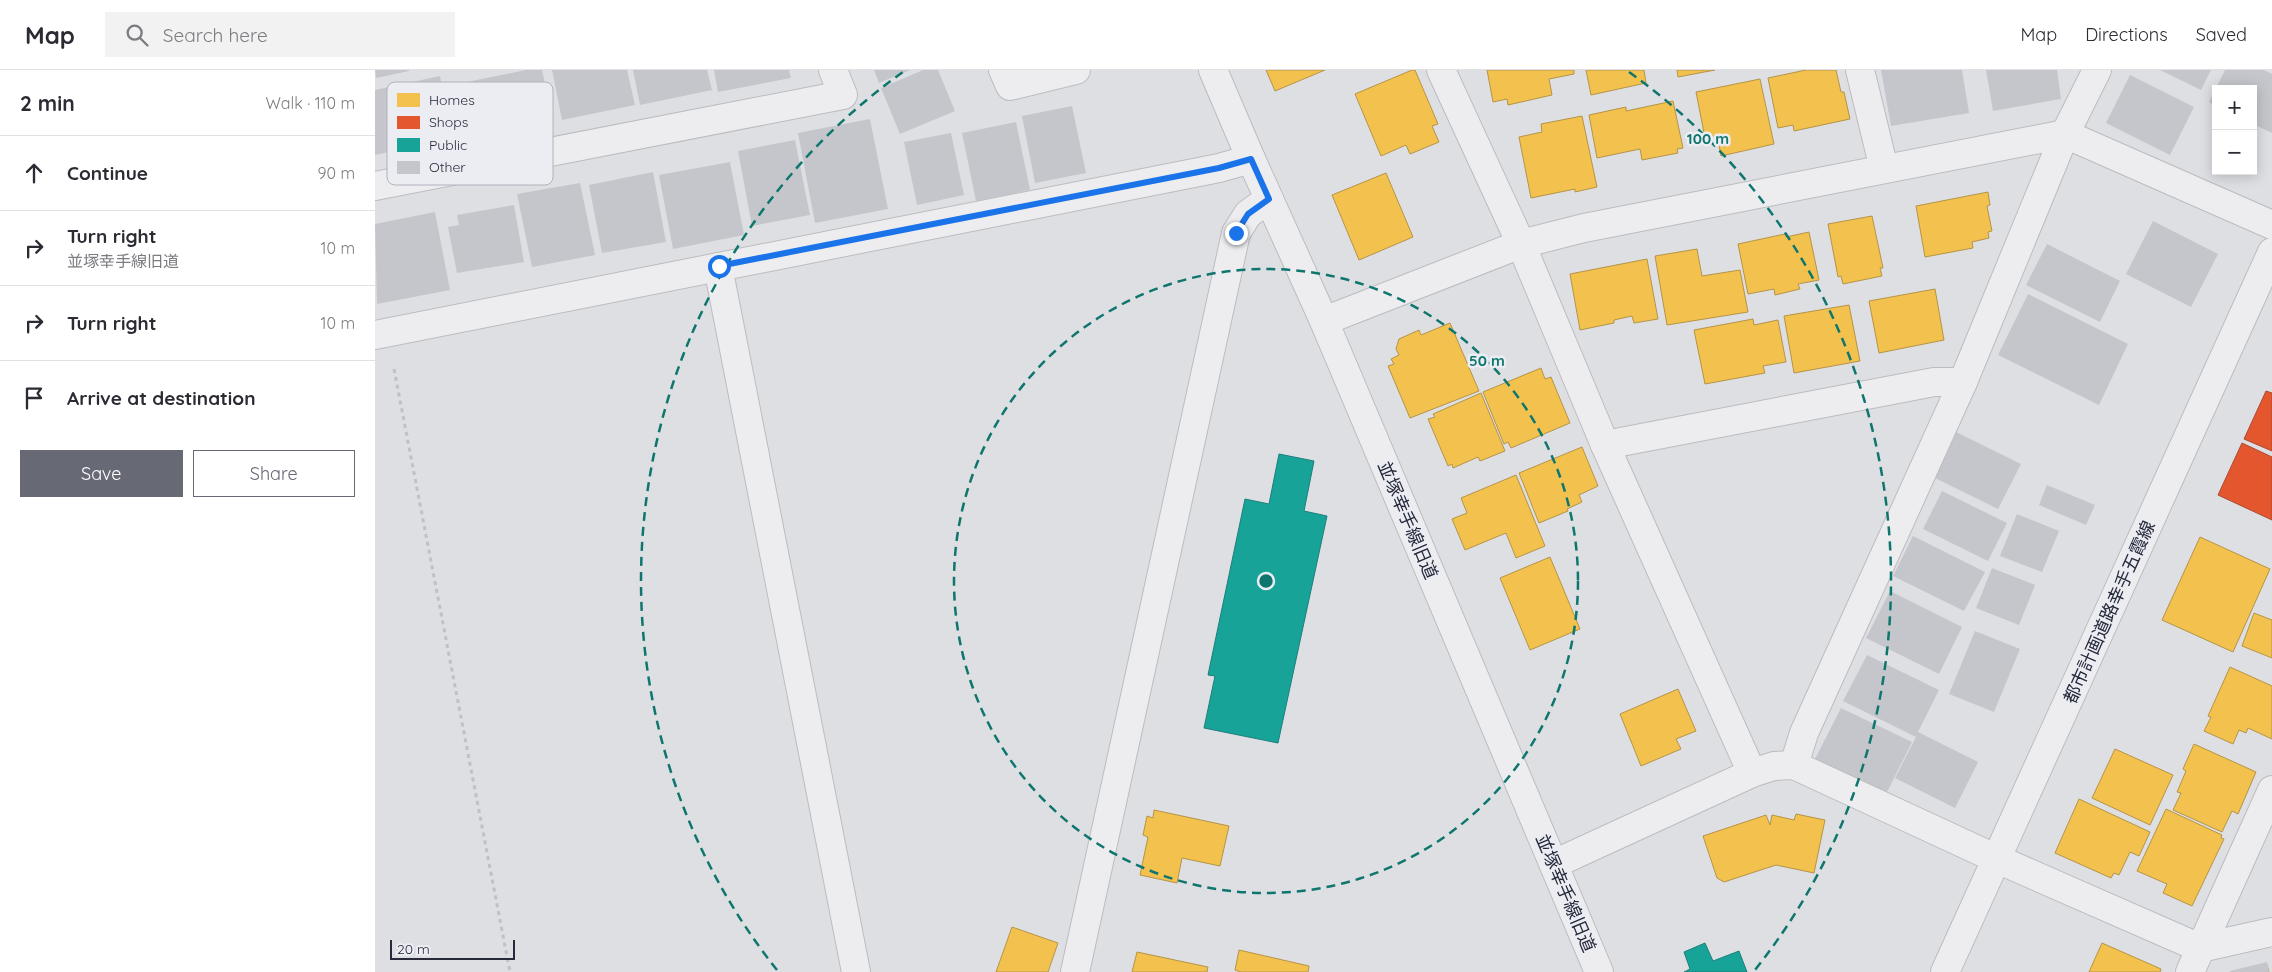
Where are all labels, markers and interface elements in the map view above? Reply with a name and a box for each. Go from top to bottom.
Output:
search box [105,12,455,57]
text: Map [25,20,75,50]
icon: search [123,21,151,49]
text: Search here [163,23,268,47]
text: Map [2020,23,2057,46]
text: Directions [2085,23,2168,46]
text: Saved [2196,23,2247,46]
legend [387,82,553,185]
map controls [2212,85,2257,175]
button: + [2212,85,2257,130]
text: 2 min [20,90,75,116]
text: Homes [429,91,475,109]
text: Walk · 110 m [266,93,355,113]
text: Shops [429,113,468,131]
text: 100 m [1687,129,1729,148]
button: − [2212,130,2257,175]
text: Public [429,136,467,154]
text: Other [429,158,466,176]
icon: ahead [20,159,48,187]
text: Continue [67,161,148,185]
text: 90 m [318,163,355,183]
route end [1225,222,1248,245]
text: Turn right [67,224,156,248]
icon: right [20,234,48,262]
text: 10 m [321,238,355,258]
text: 並塚幸手線旧道 [67,251,179,271]
route start [708,255,731,278]
icon: right [20,309,48,337]
text: Turn right [67,311,156,335]
text: 10 m [321,313,355,333]
text: 50 m [1469,351,1505,370]
icon: arrive [20,384,48,412]
text: Arrive at destination [67,386,256,410]
button: Save [20,450,183,497]
button: Share [193,450,355,497]
street label: 並塚幸手線旧道 [1373,458,1443,582]
street label: 都市計画道路幸手五霞線 [2058,517,2160,707]
centre of rings [1257,572,1275,590]
street label: 並塚幸手線旧道 [1531,831,1601,955]
scale bar [390,937,515,960]
text: 20 m [397,940,430,958]

